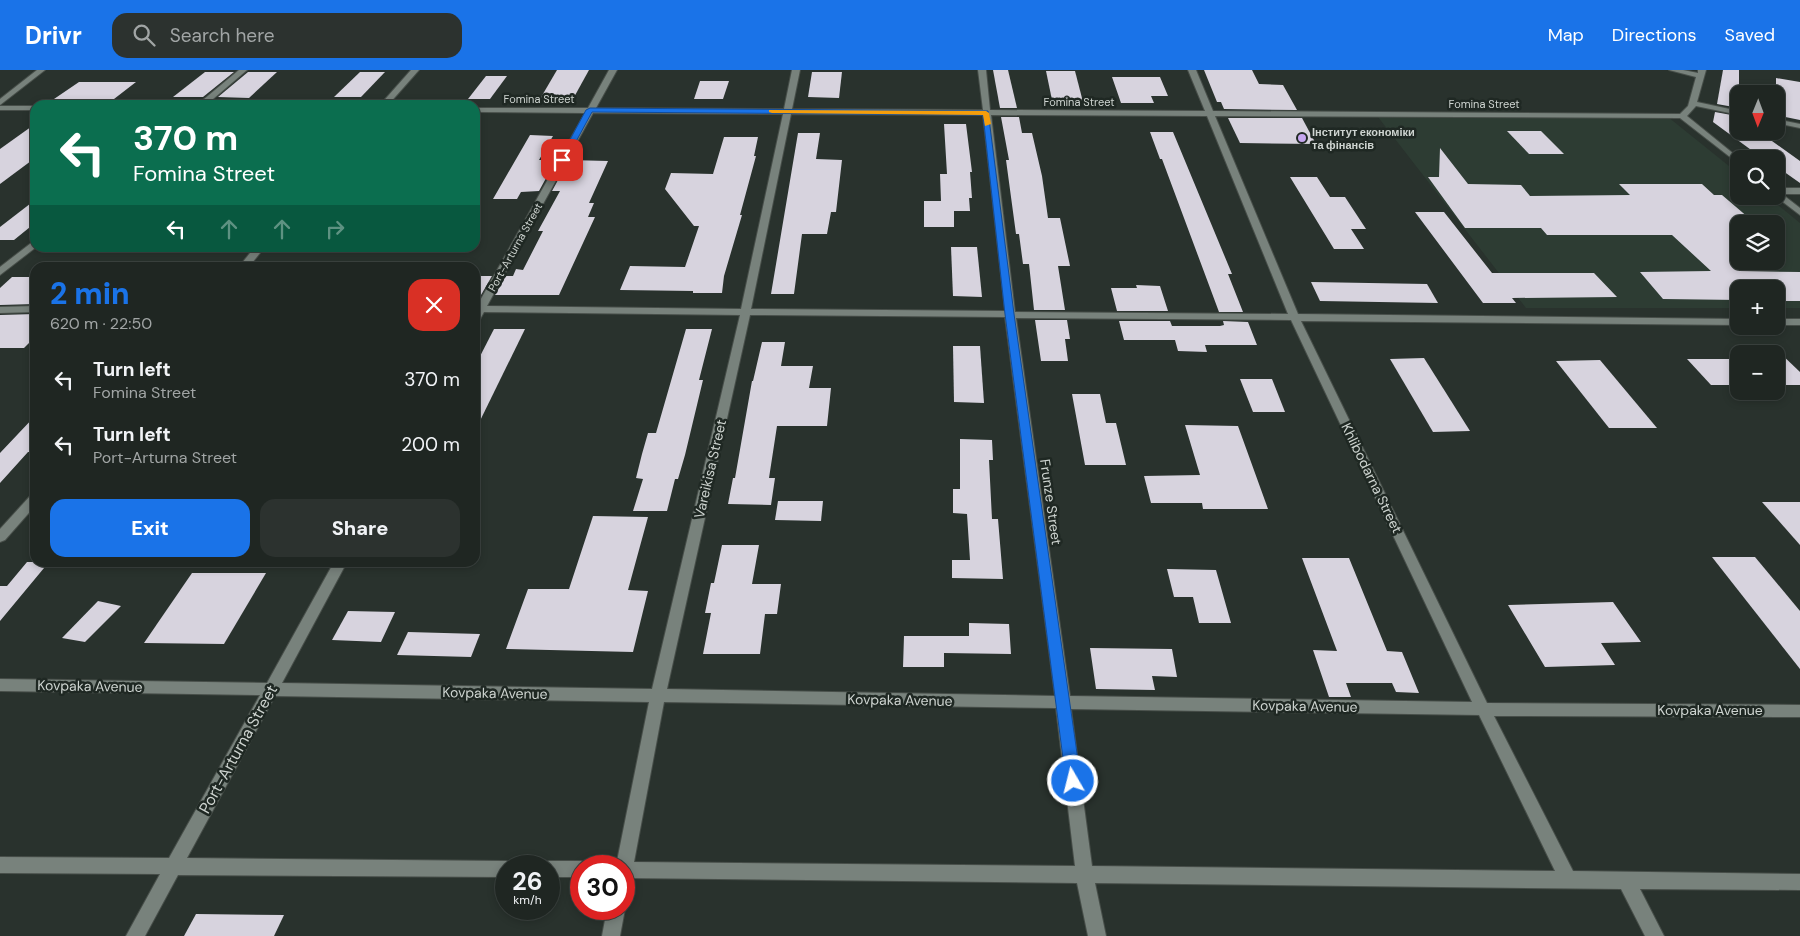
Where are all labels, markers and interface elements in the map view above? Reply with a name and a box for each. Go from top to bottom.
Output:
search box [112,13,462,58]
text: Drivr [25,20,82,51]
icon: search [130,21,158,49]
text: Search here [170,23,275,48]
text: Map [1548,23,1584,47]
text: Directions [1612,23,1697,47]
text: Saved [1725,23,1775,47]
north arrow [1730,85,1785,140]
map controls [1730,85,1785,400]
street label: Fomina Street [503,92,575,106]
street label: Fomina Street [1043,95,1115,109]
street label: Fomina Street [1448,97,1520,111]
text: 370 m [133,115,238,161]
icon: left [50,120,115,185]
place label: Інститут економіки та фінансів [1312,125,1415,152]
marker: Інститут економіки та фінансів [1296,132,1308,144]
pin [541,139,583,181]
icon: arrive [548,146,576,174]
button: search [1730,150,1785,205]
text: Fomina Street [133,159,275,188]
street label: Port-Arturna Street [485,200,545,294]
icon: left [162,215,190,243]
icon: ahead [215,215,243,243]
icon: ahead [268,215,296,243]
icon: right [321,215,349,243]
button: layers [1730,215,1785,270]
text: 2 min [50,274,130,313]
button: close [408,279,460,331]
button: + [1730,280,1785,335]
text: 620 m · 22:50 [50,313,152,334]
button: − [1730,345,1785,400]
text: Turn left [93,357,171,382]
icon: left [50,366,78,394]
text: 370 m [404,367,460,392]
text: Fomina Street [93,382,196,403]
street label: Vareikisa Street [690,418,730,520]
street label: Khlibodarna Street [1338,420,1406,536]
text: Turn left [93,422,171,447]
icon: left [50,431,78,459]
text: 200 m [401,432,460,457]
text: Port-Arturna Street [93,447,237,468]
street label: Frunze Street [1036,458,1066,546]
button: Exit [50,499,250,557]
button: Share [260,499,460,557]
street label: Kovpaka Avenue [37,676,143,696]
street label: Port-Arturna Street [194,681,282,817]
street label: Kovpaka Avenue [442,683,548,703]
street label: Kovpaka Avenue [847,690,953,710]
street label: Kovpaka Avenue [1252,696,1358,716]
street label: Kovpaka Avenue [1657,701,1763,719]
position arrow [1046,754,1098,806]
speed limit sign: 30 [570,855,635,920]
text: 26 [512,865,543,898]
text: km/h [513,892,542,908]

